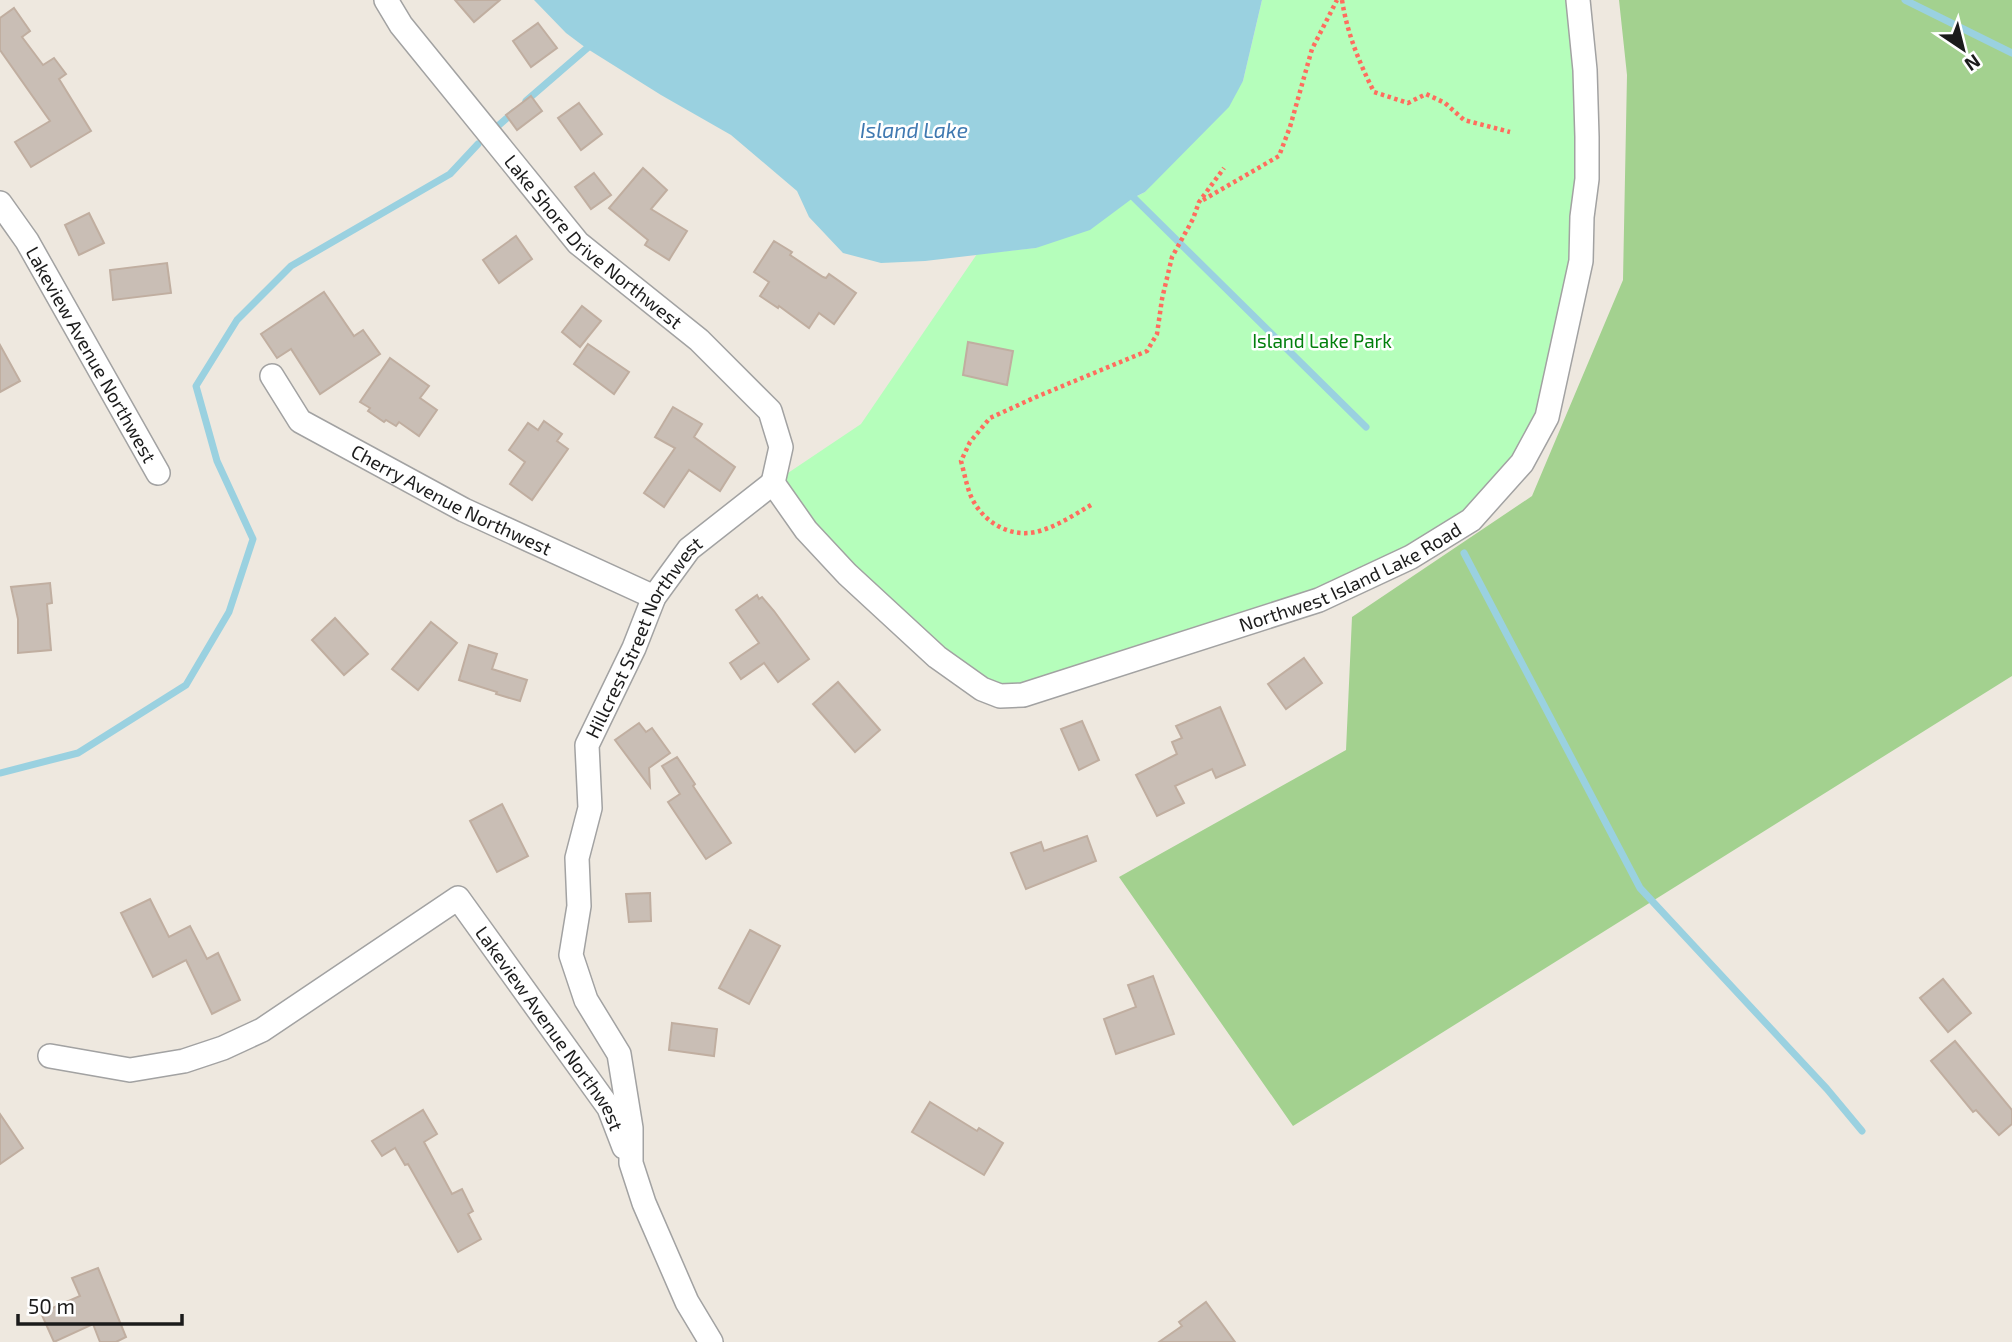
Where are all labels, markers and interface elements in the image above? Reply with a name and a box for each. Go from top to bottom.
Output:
north arrow [1928,14,1998,84]
text: N [1961,50,1985,77]
water label: Island Lake [860,117,968,142]
street label: Lake Shore Drive Northwest [500,150,687,333]
street label: Lakeview Avenue Northwest [21,242,162,466]
park label: Island Lake Park [1252,329,1392,352]
street label: Cherry Avenue Northwest [348,439,556,560]
street label: Northwest Island Lake Road [1236,517,1465,636]
street label: Hillcrest Street Northwest [580,531,707,742]
street label: Lakeview Avenue Northwest [471,921,629,1134]
scale bar [18,1282,182,1326]
text: 50 m [28,1293,75,1318]

